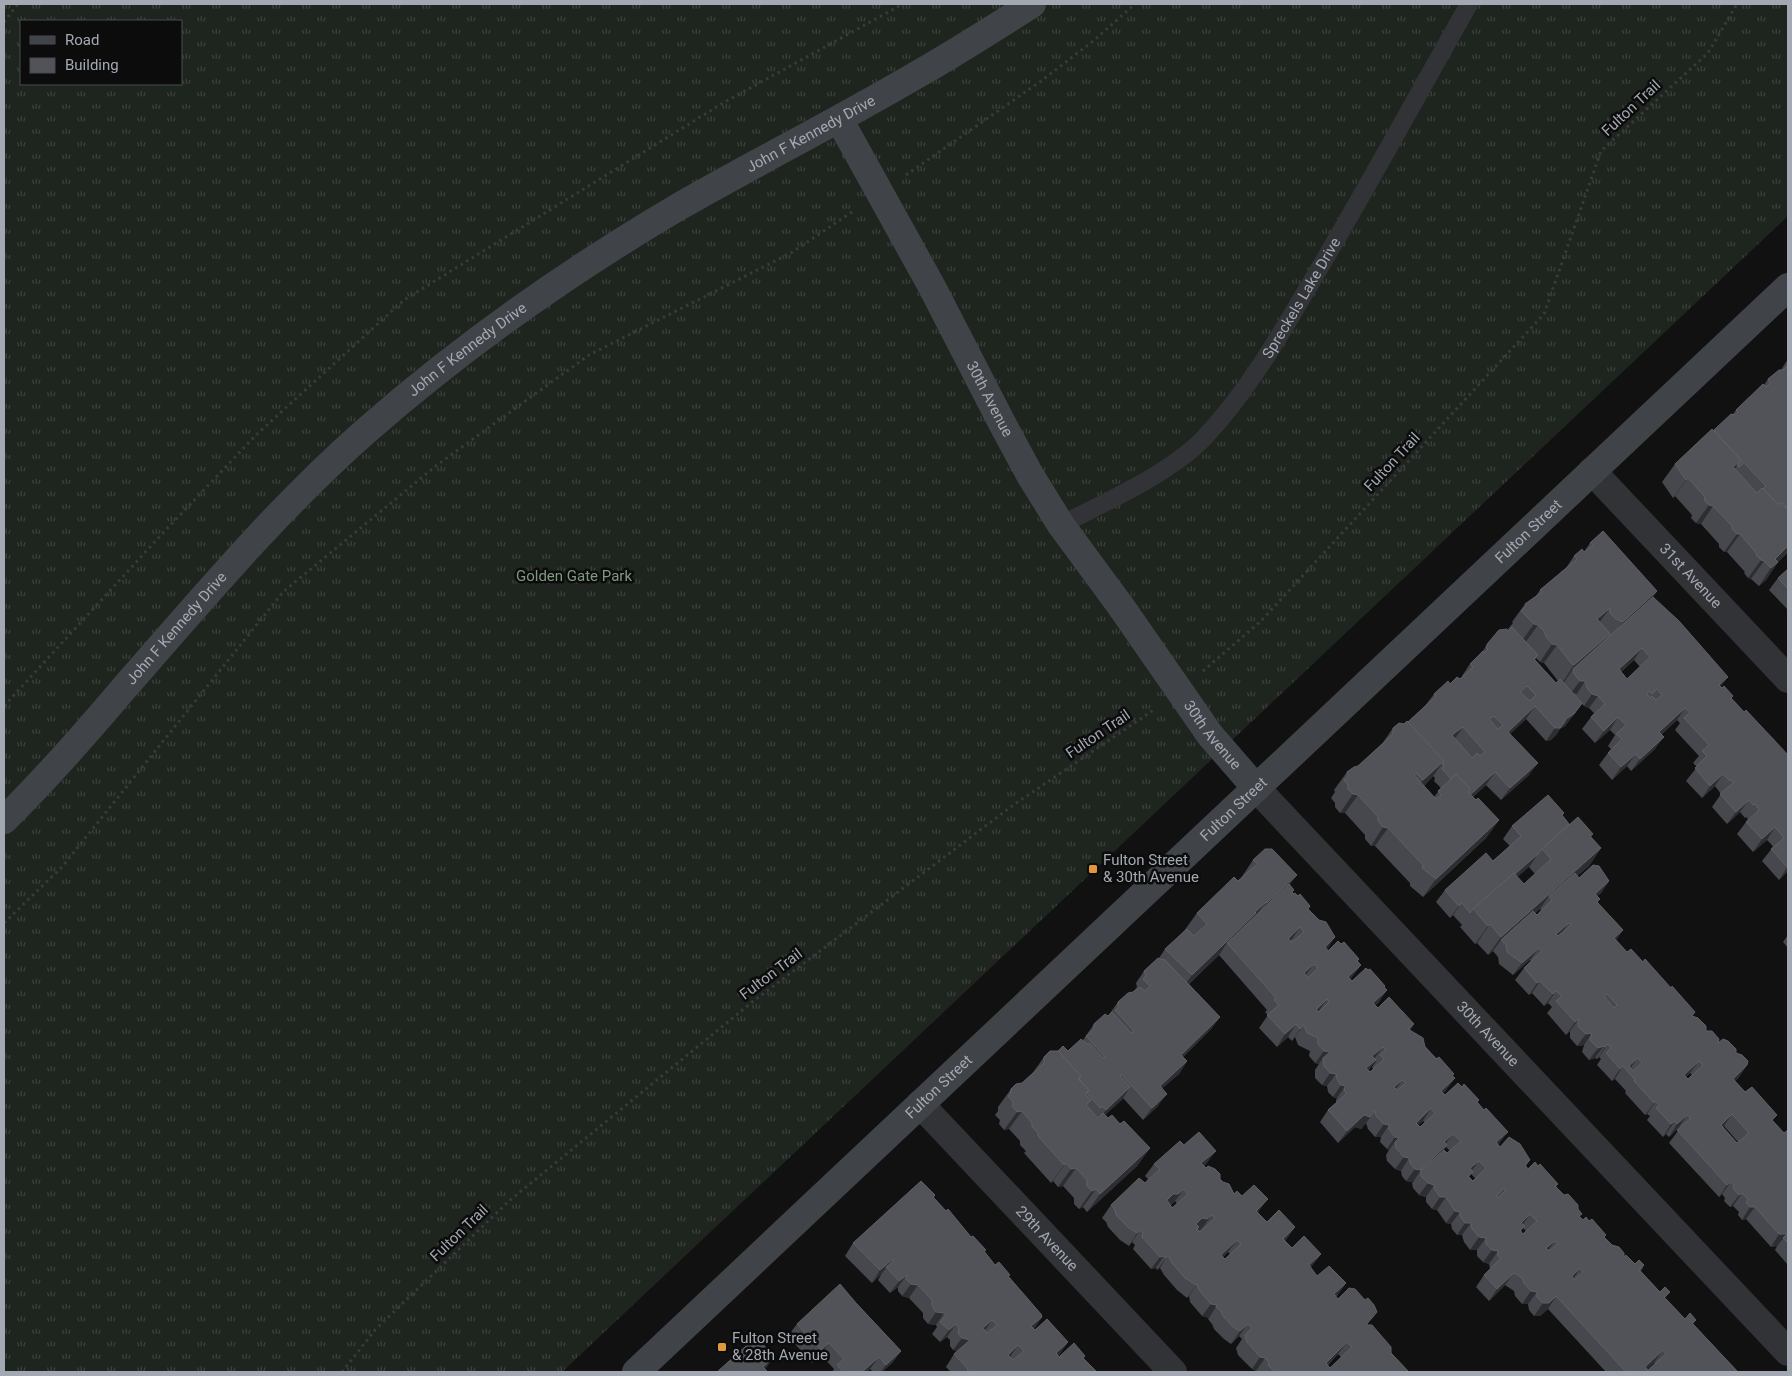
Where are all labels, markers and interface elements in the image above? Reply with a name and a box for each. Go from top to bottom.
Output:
legend [20,20,182,85]
text: Road [65,31,99,49]
text: Building [65,56,119,74]
street label: Fulton Trail [1598,76,1664,140]
street label: John F Kennedy Drive [743,91,878,176]
street label: Spreckels Lake Drive [1258,234,1344,362]
street label: John F Kennedy Drive [405,299,530,400]
street label: 30th Avenue [963,358,1017,440]
street label: Fulton Trail [1360,429,1424,495]
street label: Fulton Street [1491,496,1566,567]
street label: 31st Avenue [1656,540,1726,612]
park label: Golden Gate Park [516,567,632,585]
street label: John F Kennedy Drive [122,568,231,688]
street label: 30th Avenue [1180,697,1245,773]
street label: Fulton Trail [1062,706,1134,762]
street label: Fulton Street [1197,773,1271,845]
place label: Fulton Street & 30th Avenue [1103,851,1199,886]
marker: Fulton Street & 30th Avenue [1087,863,1099,875]
street label: Fulton Trail [736,945,806,1003]
street label: 30th Avenue [1453,998,1523,1070]
street label: Fulton Street [902,1051,976,1122]
street label: Fulton Trail [426,1201,492,1265]
street label: 29th Avenue [1012,1202,1082,1275]
place label: Fulton Street & 28th Avenue [732,1329,828,1364]
marker: Fulton Street & 28th Avenue [716,1341,728,1353]

